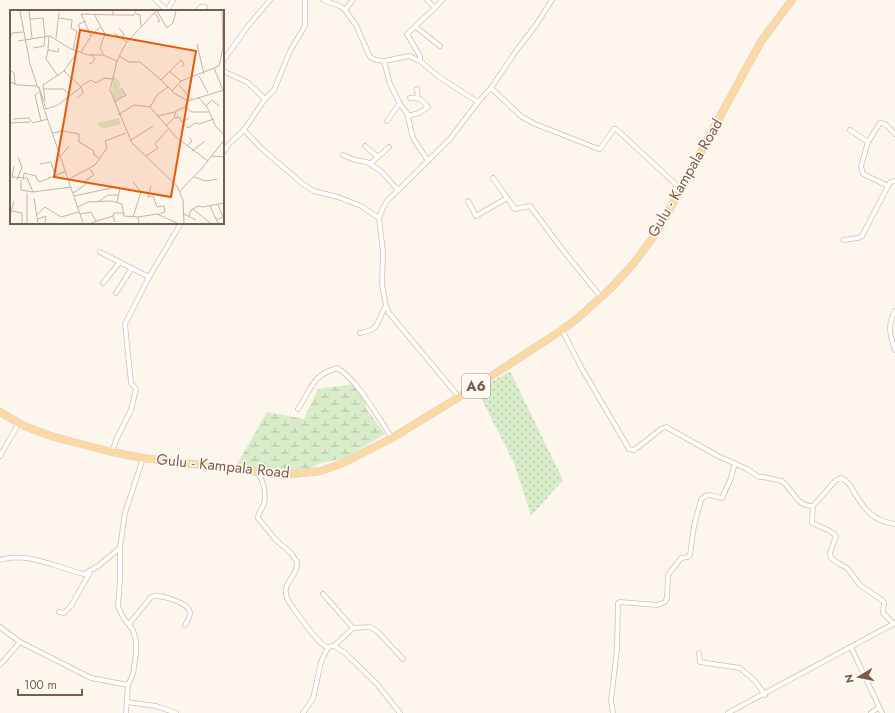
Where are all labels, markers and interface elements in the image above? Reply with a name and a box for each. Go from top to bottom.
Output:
inset map [10,10,224,224]
street label: Gulu - Kampala Road [642,115,728,241]
road number: A6 [462,374,490,398]
street label: Gulu - Kampala Road [155,448,291,484]
north arrow [839,657,879,697]
scale bar [18,671,82,697]
text: N [841,673,858,684]
text: 100 m [24,676,57,694]

